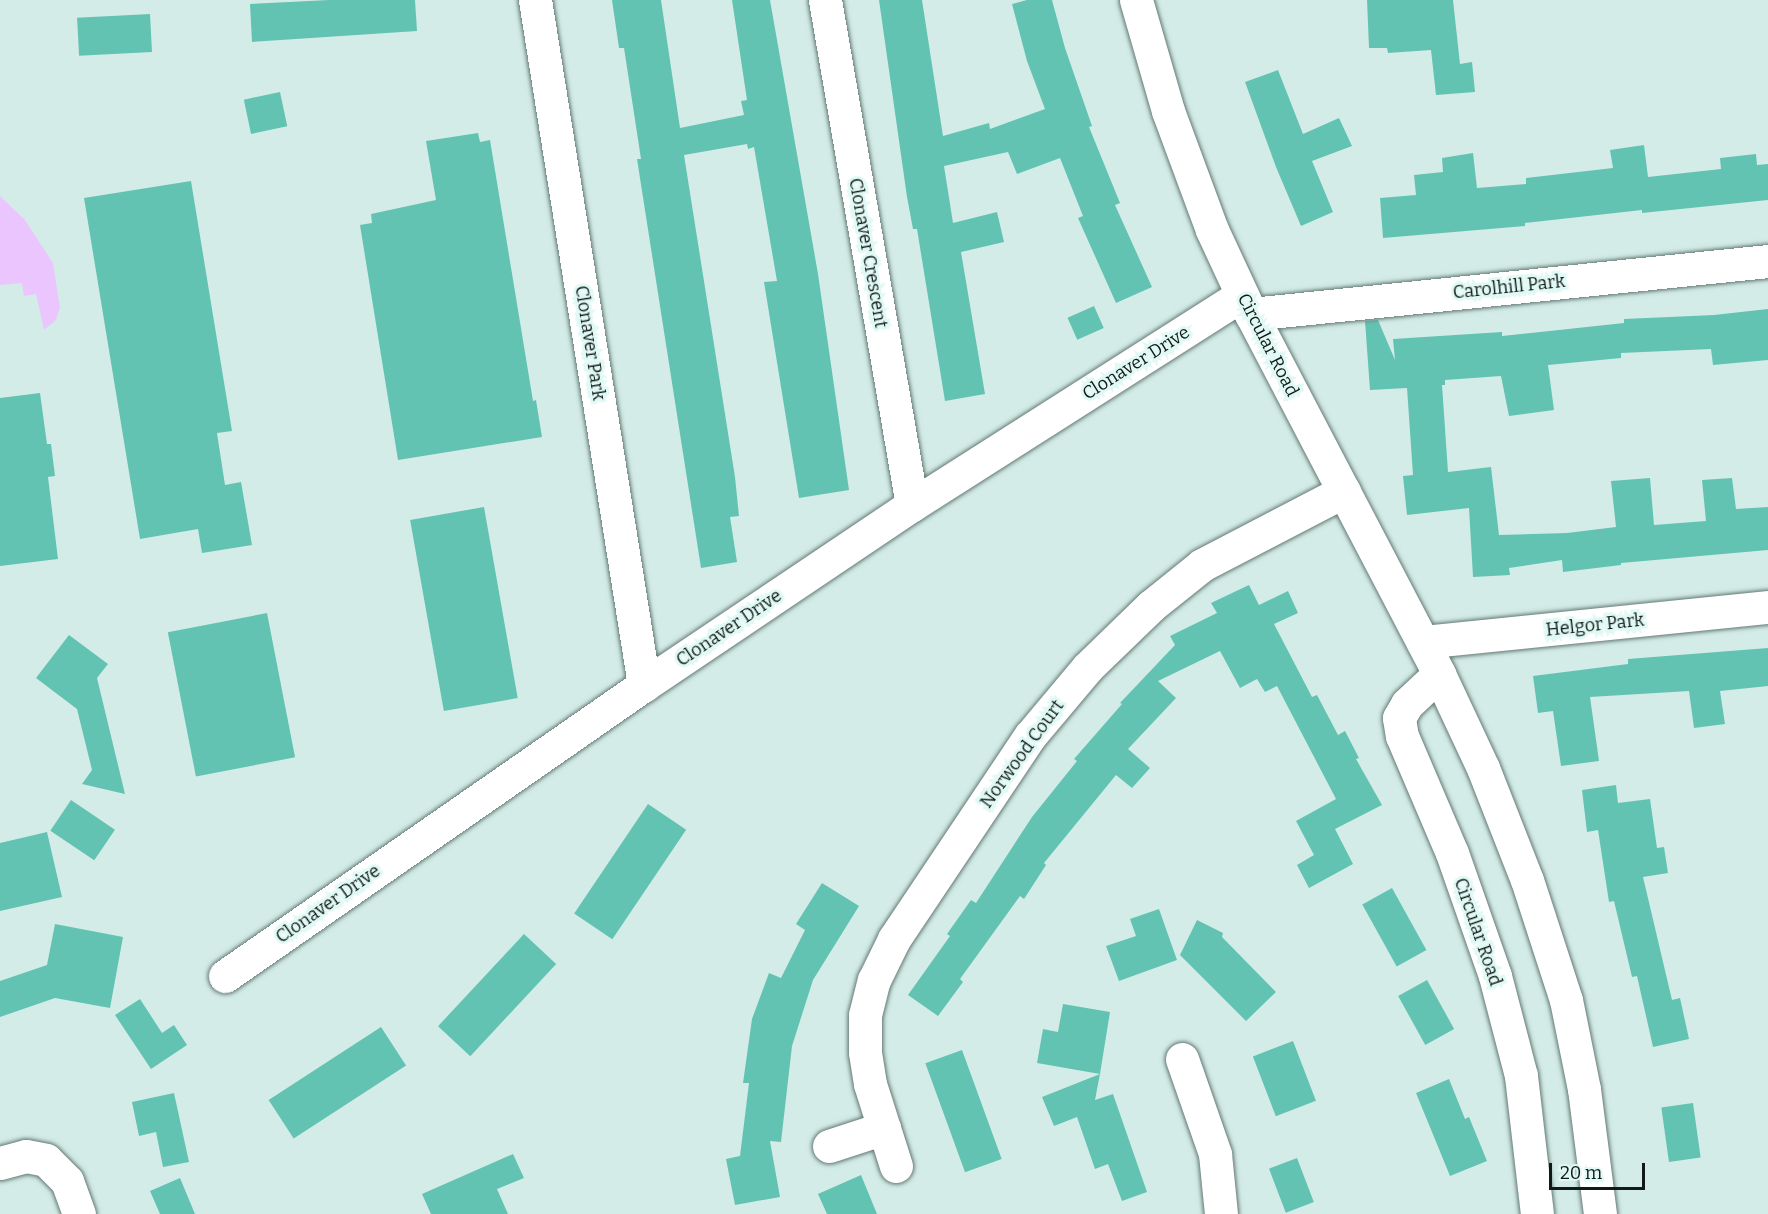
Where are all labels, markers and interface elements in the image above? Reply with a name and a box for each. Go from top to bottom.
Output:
street label: Clonaver Crescent [844,176,892,330]
street label: Carolhill Park [1452,270,1566,304]
street label: Clonaver Park [570,284,610,402]
street label: Circular Road [1233,290,1303,400]
street label: Clonaver Drive [1078,321,1194,405]
street label: Clonaver Drive [672,585,786,671]
street label: Helgor Park [1545,609,1645,641]
street label: Norwood Court [975,696,1069,812]
street label: Clonaver Drive [272,860,384,948]
street label: Circular Road [1449,875,1507,989]
scale bar [1552,1151,1648,1189]
text: 20 m [1560,1162,1602,1184]

